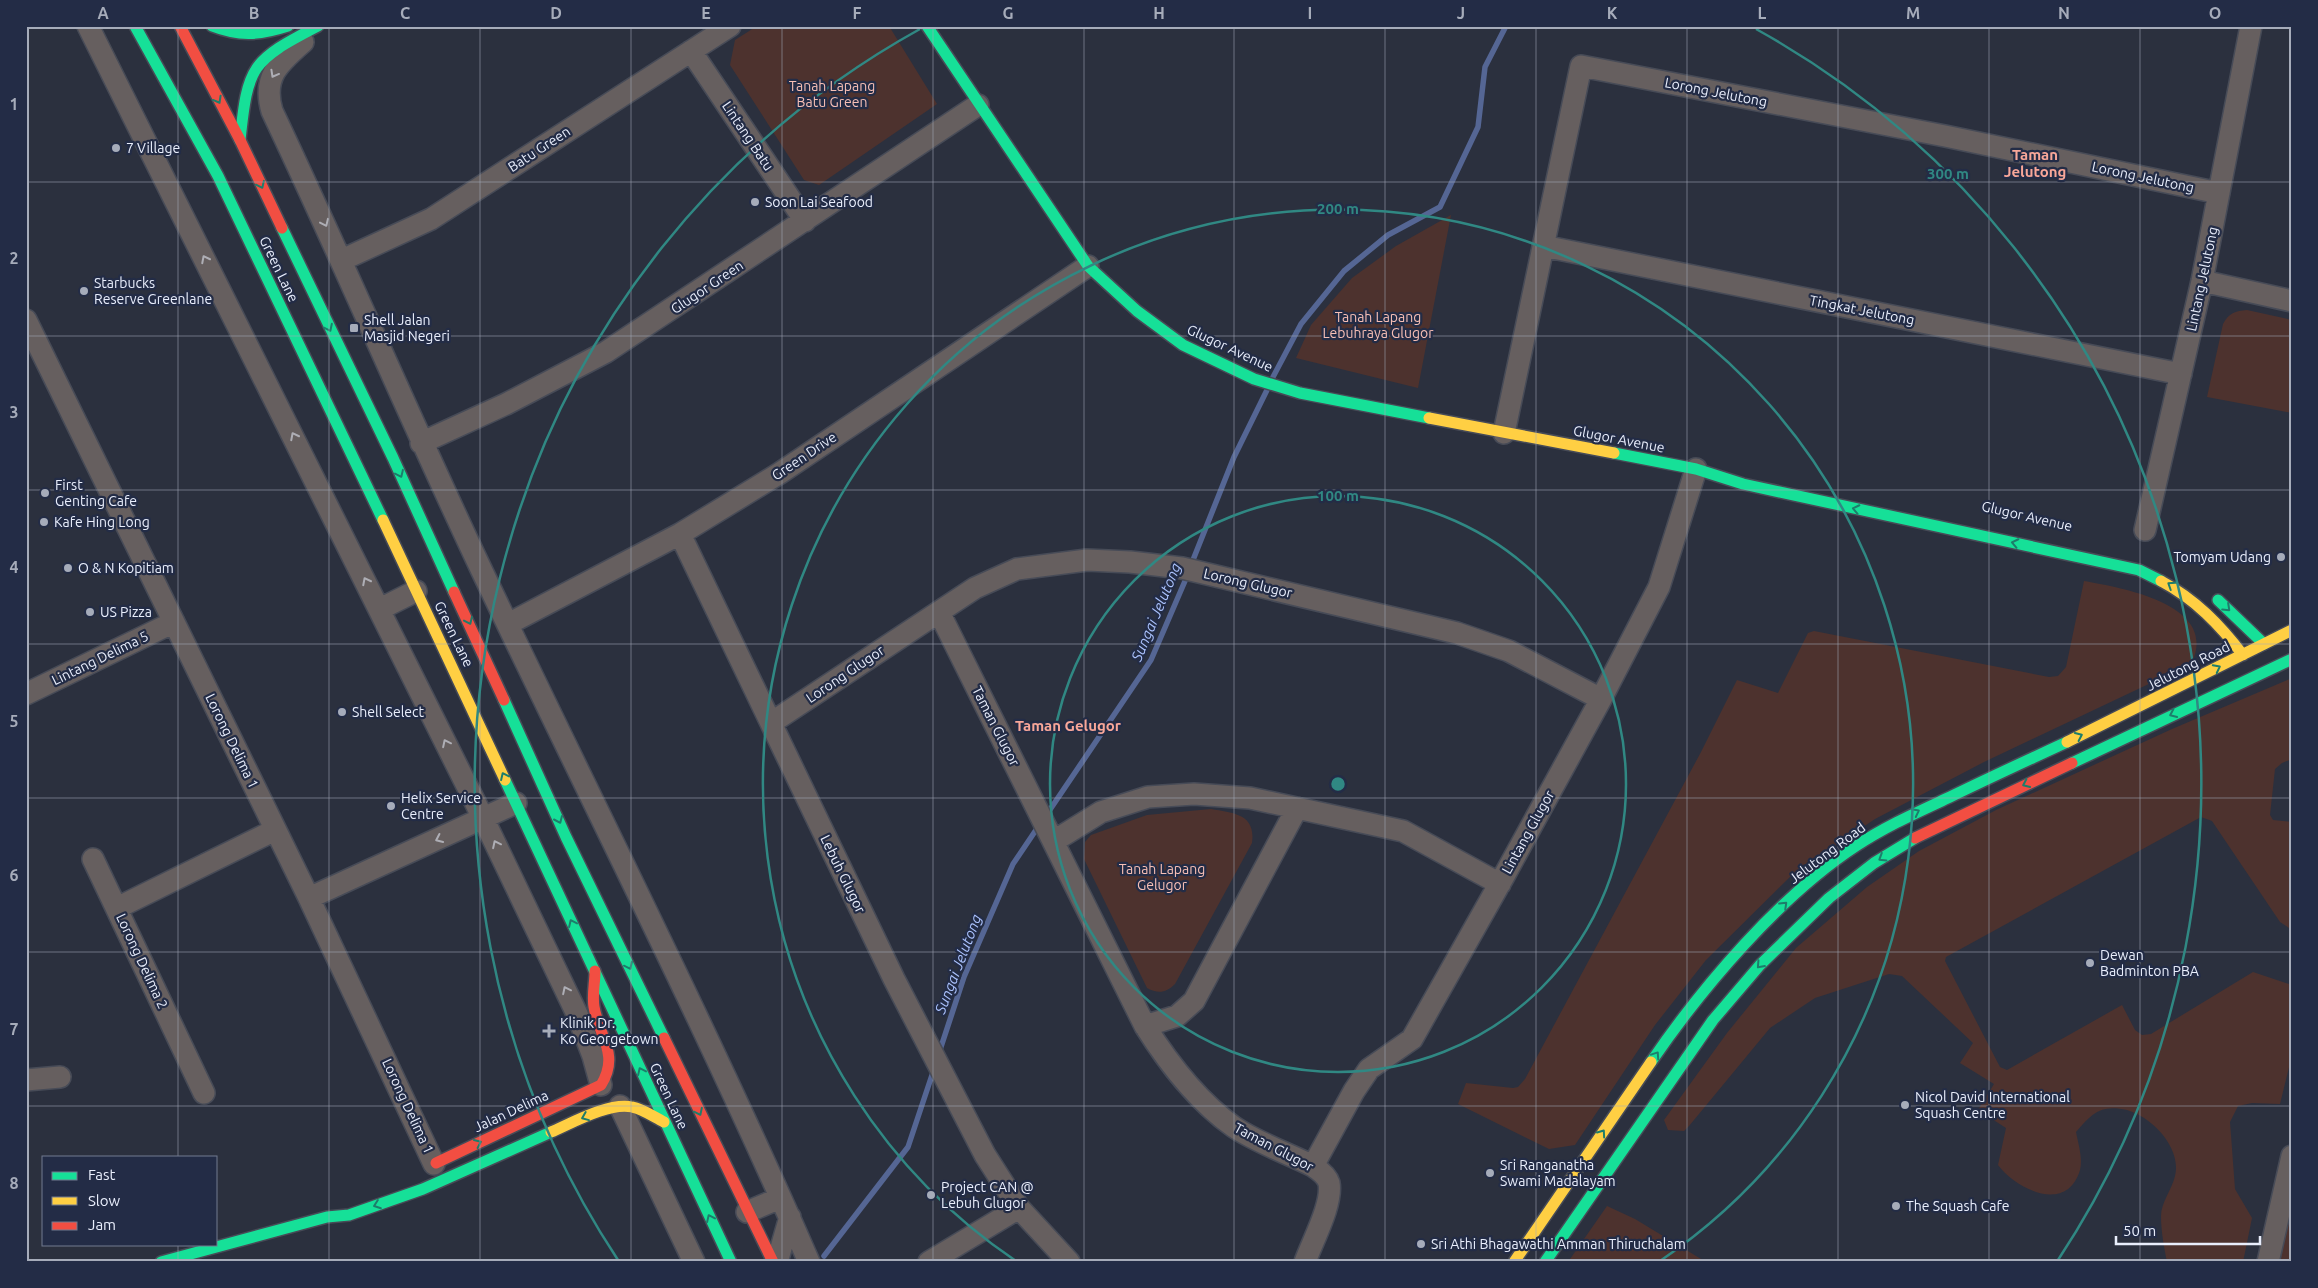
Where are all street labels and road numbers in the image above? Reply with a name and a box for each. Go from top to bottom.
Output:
street label: Lorong Jelutong [1663,74,1769,110]
street label: Lintang Batu [719,98,777,174]
street label: Batu Green [505,123,573,175]
street label: Lorong Jelutong [2090,158,2196,196]
street label: Lintang Jelutong [2183,225,2221,333]
street label: Green Lane [256,233,302,305]
street label: Glugor Green [668,257,746,317]
street label: Tingkat Jelutong [1808,292,1916,328]
street label: Glugor Avenue [1185,321,1275,375]
street label: Glugor Avenue [1572,422,1666,456]
street label: Green Drive [769,429,839,483]
street label: Glugor Avenue [1980,498,2074,534]
street label: Lorong Glugor [1202,565,1295,601]
street label: Green Lane [431,598,477,670]
street label: Lintang Delima 5 [49,628,151,688]
street label: Jelutong Road [2144,638,2232,694]
street label: Lorong Glugor [803,642,888,706]
street label: Taman Glugor [969,683,1023,769]
street label: Lorong Delima 1 [202,691,262,791]
street label: Lintang Glugor [1498,787,1558,877]
street label: Jelutong Road [1786,819,1868,887]
street label: Lebuh Glugor [817,832,869,916]
street label: Lorong Delima 2 [113,911,171,1011]
street label: Lorong Delima 1 [379,1056,437,1156]
street label: Green Lane [647,1060,691,1132]
street label: Jalan Delima [471,1087,551,1135]
street label: Taman Glugor [1232,1119,1317,1175]

